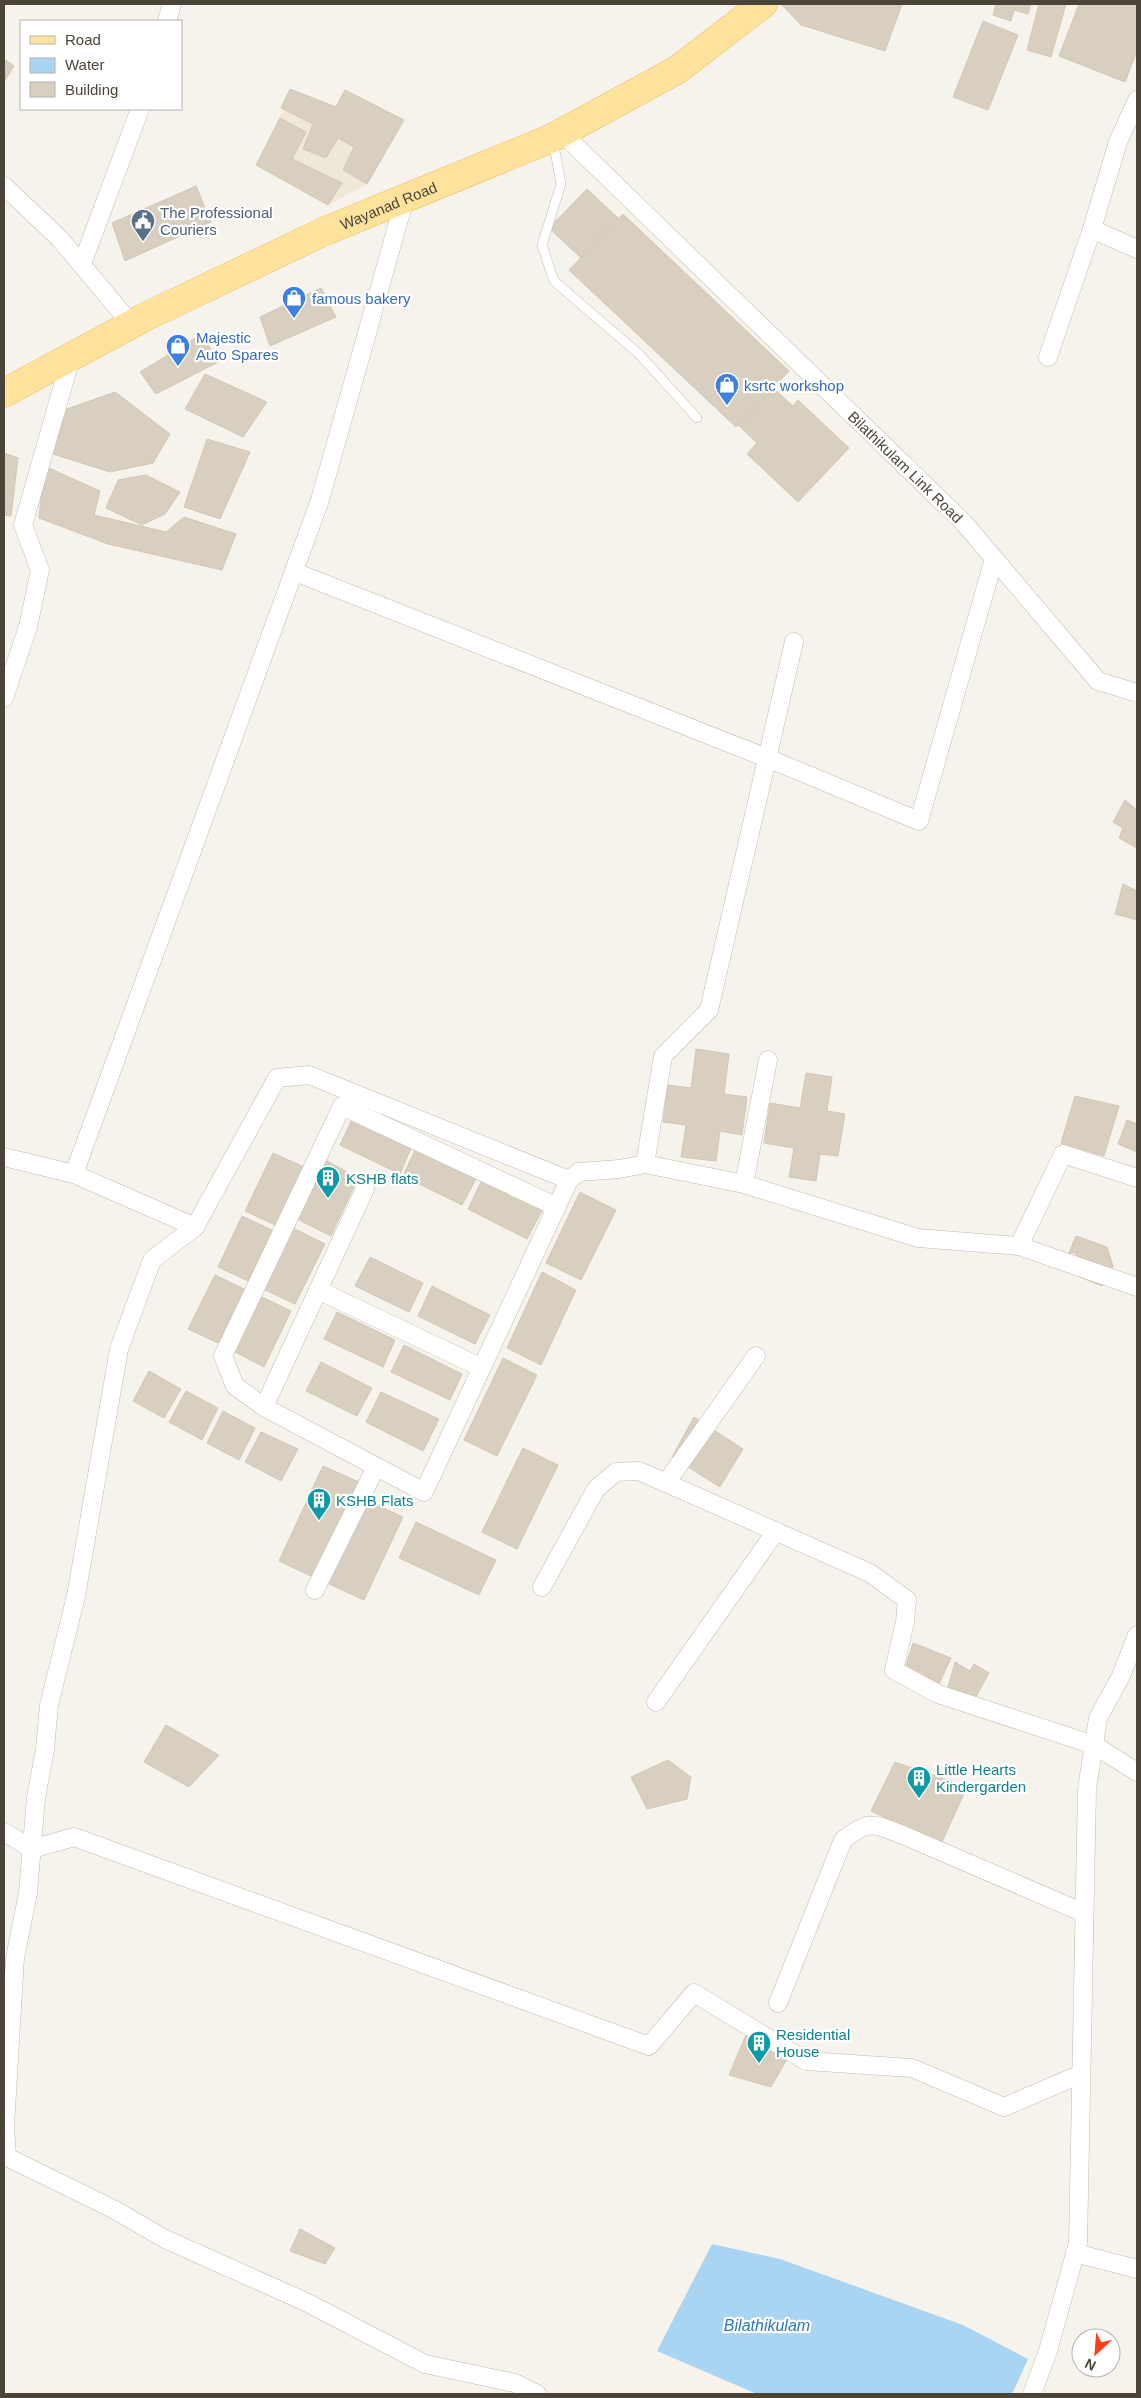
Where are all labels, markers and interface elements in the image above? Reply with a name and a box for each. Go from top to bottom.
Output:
legend [20,20,182,110]
text: Road [65,31,101,48]
text: Water [65,56,104,73]
text: Building [65,81,118,98]
street label: Wayanad Road [337,178,439,233]
place label: The Professional Couriers [160,204,273,238]
public building icon: The Professional Couriers [130,208,156,242]
shop icon: famous bakery [281,285,307,319]
place label: famous bakery [312,290,411,307]
place label: Majestic Auto Spares [196,329,279,363]
shop icon: Majestic Auto Spares [165,333,191,367]
shop icon: ksrtc workshop [714,372,740,406]
place label: ksrtc workshop [744,377,844,394]
street label: Bilathikulam Link Road [845,407,967,526]
building icon: KSHB flats [315,1165,341,1199]
place label: KSHB flats [346,1170,419,1187]
building icon: KSHB Flats [306,1487,332,1521]
place label: KSHB Flats [336,1492,414,1509]
place label: Little Hearts Kindergarden [936,1761,1026,1795]
building icon: Little Hearts Kindergarden [906,1765,932,1799]
place label: Residential House [776,2026,850,2060]
building icon: Residential House [746,2030,772,2064]
water label: Bilathikulam [724,2317,810,2334]
north arrow [1071,2328,1121,2378]
text: N [1082,2355,1098,2374]

